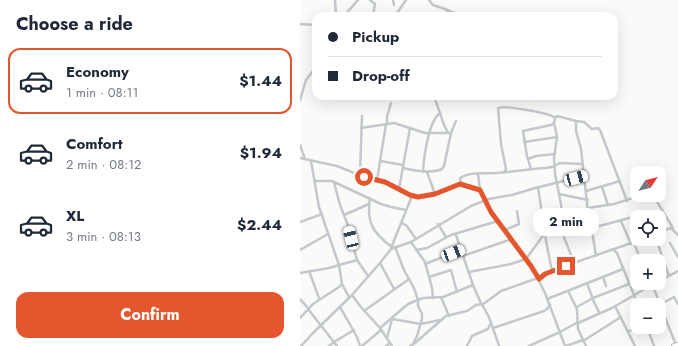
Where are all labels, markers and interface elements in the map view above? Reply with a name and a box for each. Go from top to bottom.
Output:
text: Choose a ride [16,11,133,37]
text: Pickup [352,26,399,48]
text: Economy [66,61,129,83]
icon: car [18,63,54,99]
text: Drop-off [352,65,410,87]
text: $1.44 [239,70,282,92]
text: 1 min · 08:11 [66,83,138,102]
text: Comfort [66,133,123,155]
icon: car [18,135,54,171]
text: $1.94 [240,142,282,164]
text: 2 min · 08:12 [66,155,141,174]
north arrow [630,166,666,202]
map controls [630,166,666,334]
route start [355,168,373,186]
car [563,169,589,187]
text: XL [66,205,84,227]
icon: car [18,207,54,243]
callout: 2 min [533,208,599,236]
button: locate [630,210,666,246]
text: 2 min [549,212,583,231]
text: $2.44 [237,214,282,236]
car [342,225,360,251]
text: 3 min · 08:13 [66,227,141,246]
car [440,243,466,263]
button: + [630,254,666,290]
route end [557,257,575,275]
button: Confirm [16,292,284,338]
button: − [630,298,666,334]

